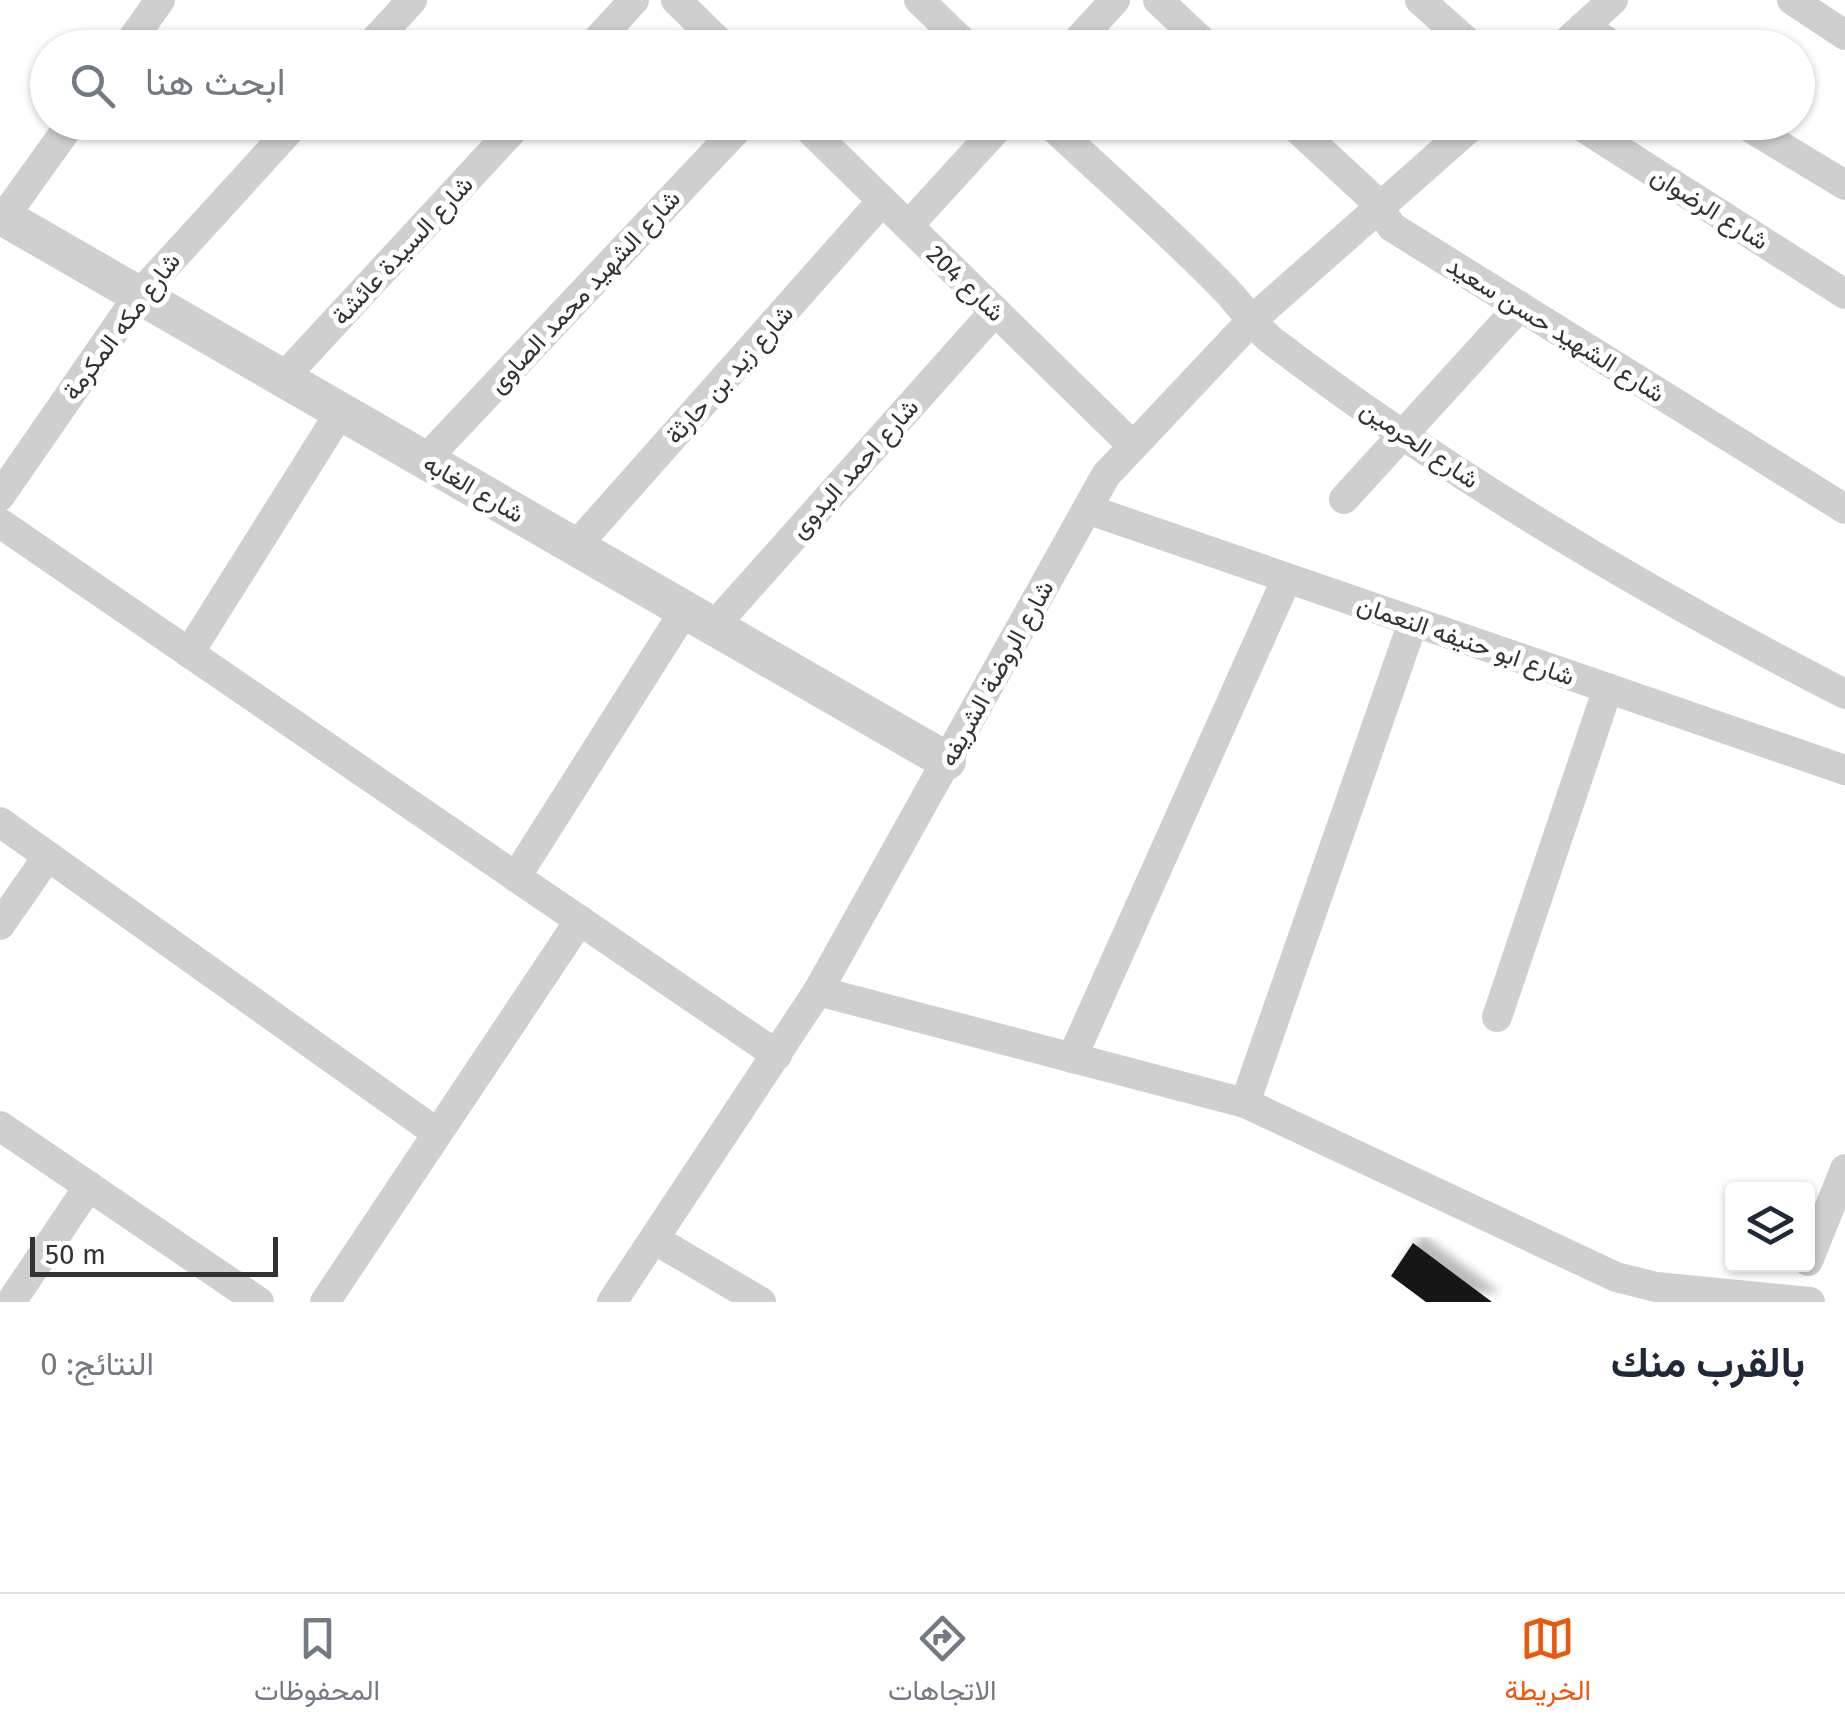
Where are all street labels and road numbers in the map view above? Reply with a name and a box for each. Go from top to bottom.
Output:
street label: شارع الرضوان [1645,161,1774,257]
street label: شارع السيدة عائشة [326,170,480,332]
street label: شارع الشهيد محمد الصاوى [483,184,687,400]
street label: شارع 204 [919,239,1010,329]
street label: شارع مكه المكرمة [57,247,188,407]
street label: شارع الشهيد حسن سعيد [1440,251,1670,410]
street label: شارع زيد بن حارثة [660,299,801,451]
street label: شارع احمد البدوى [784,393,926,545]
street label: شارع الحرمين [1354,394,1484,496]
street label: شارع الغابه [417,448,529,530]
street label: شارع الروضة الشريفه [933,575,1061,772]
street label: شارع ابو حنيفه النعمان [1353,590,1578,693]

